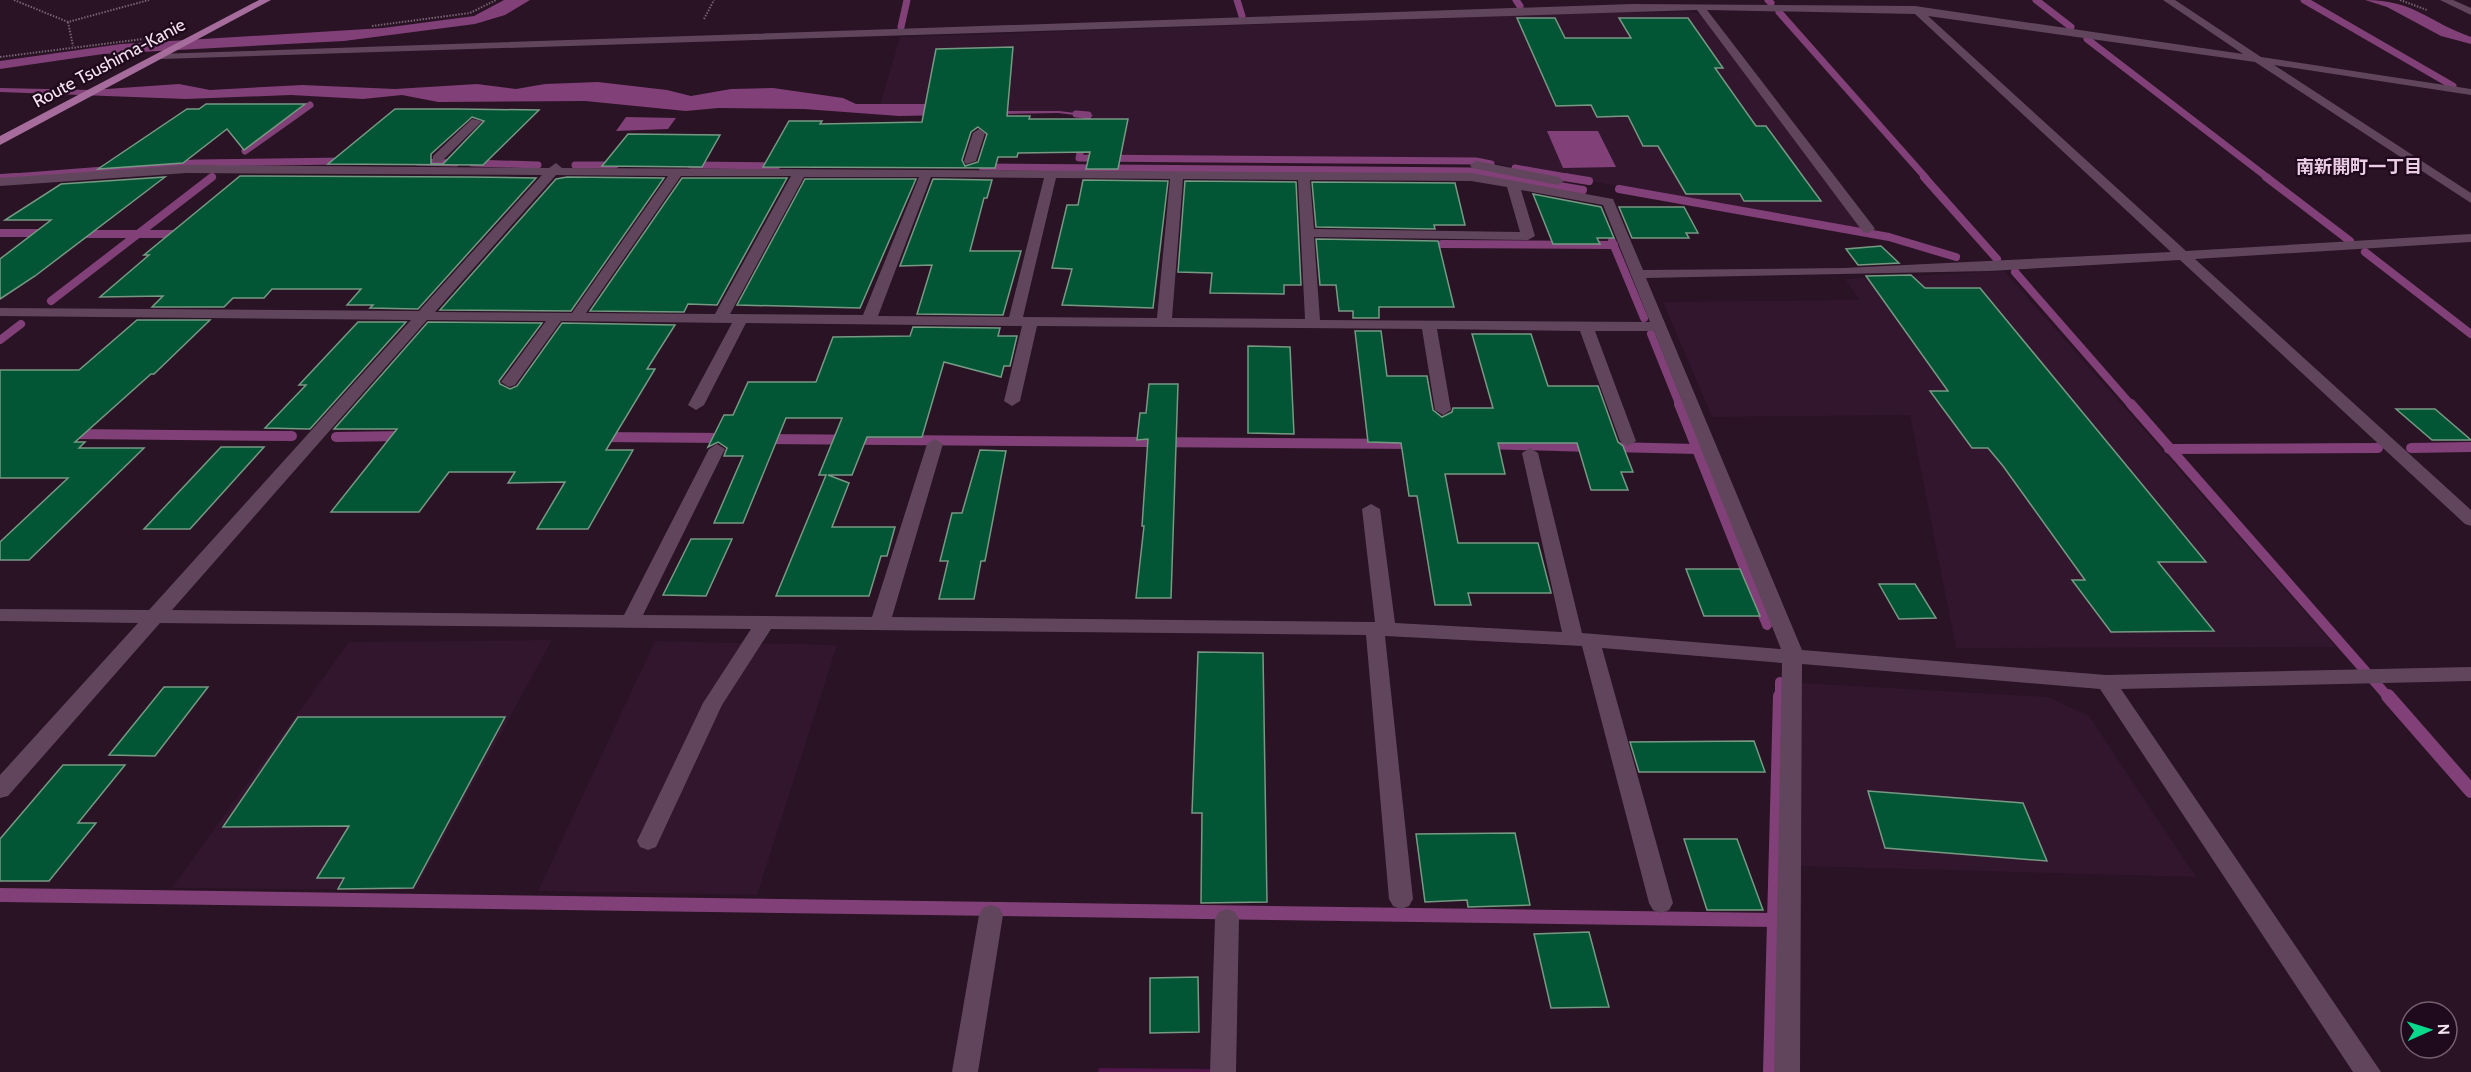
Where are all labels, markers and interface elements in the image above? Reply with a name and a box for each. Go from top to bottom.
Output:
street label: Route Tsushima-Kanie [29,13,189,113]
district label: 南新開町一丁目 [2296,156,2422,178]
north arrow [2399,1000,2459,1060]
text: N [2434,1023,2453,1035]

